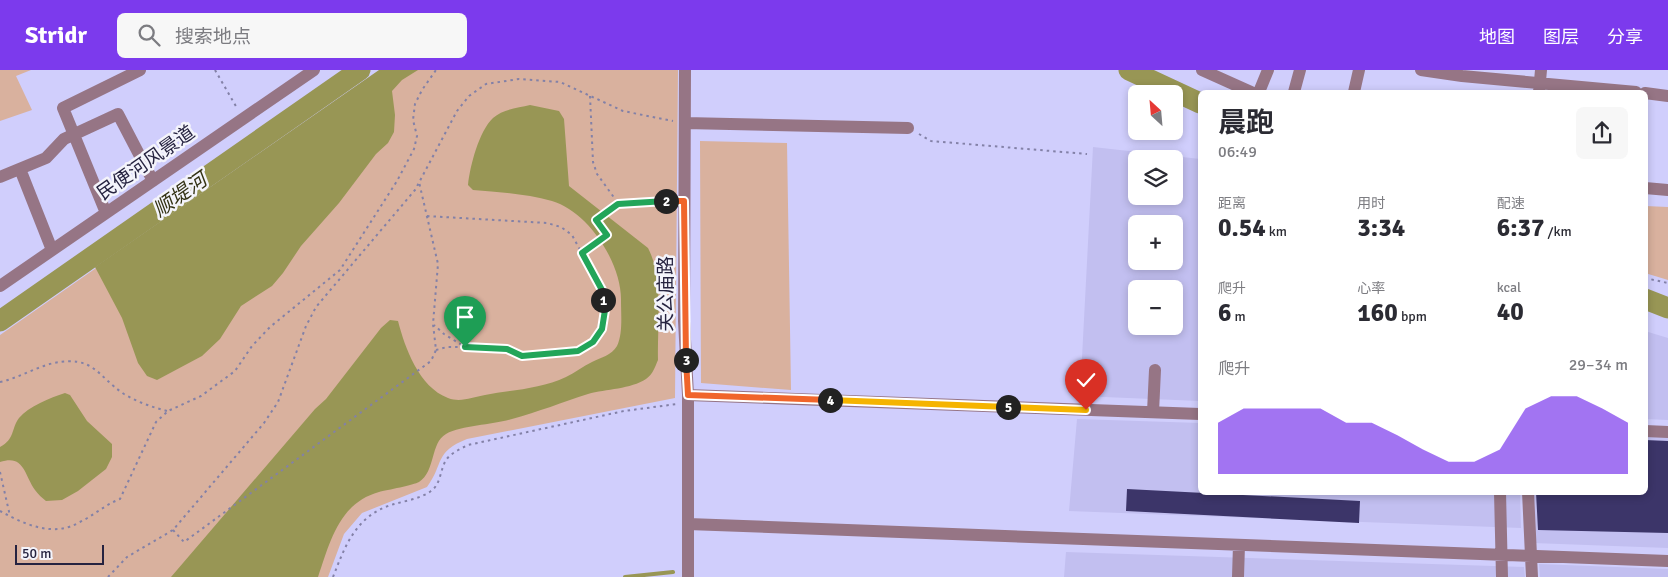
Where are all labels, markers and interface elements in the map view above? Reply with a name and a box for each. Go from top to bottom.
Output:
search box [117,13,467,58]
text: Stridr [25,20,87,50]
icon: search [135,21,163,49]
text: 搜索地点 [175,25,251,49]
text: 地图 [1479,26,1515,48]
text: 图层 [1543,26,1579,48]
text: 分享 [1607,26,1643,48]
north arrow [1128,85,1182,140]
map controls [1128,85,1183,335]
text: 晨跑 [1218,106,1274,140]
button: share [1576,107,1628,159]
street label: 民便河风景道 [92,120,200,206]
text: 06:49 [1218,142,1257,162]
button: layers [1128,150,1183,205]
water label: 顺堤河 [148,165,215,222]
pin: 2 [654,188,678,214]
text: 2 [663,193,670,210]
text: 距离 [1218,195,1246,212]
text: 用时 [1357,195,1385,212]
text: 配速 [1497,195,1525,212]
text: 0.54 [1218,212,1266,243]
text: 3:34 [1357,212,1405,243]
text: 6:37 [1497,212,1545,243]
button: + [1128,215,1183,270]
text: km [1266,223,1287,240]
text: /km [1545,223,1572,240]
street label: 关公庙路 [654,256,678,332]
text: kcal [1497,279,1521,296]
button: − [1128,280,1183,335]
text: 爬升 [1218,280,1246,297]
text: 心率 [1357,280,1385,297]
pin: 1 [590,288,616,312]
text: 1 [600,292,607,309]
pin [444,296,486,347]
text: 40 [1497,296,1524,327]
text: 6 [1218,297,1232,328]
text: 160 [1357,297,1398,328]
icon: arrive [451,303,479,331]
text: m [1232,308,1246,325]
text: bpm [1398,308,1427,325]
pin: 3 [674,348,698,372]
text: 3 [683,352,690,369]
text: 29–34 m [1569,355,1628,375]
pin [1065,359,1107,410]
text: 爬升 [1218,359,1250,379]
icon: check [1072,366,1100,394]
pin: 4 [818,388,842,412]
text: 4 [827,392,834,409]
pin: 5 [996,394,1020,420]
text: 5 [1005,399,1012,416]
scale bar [15,542,104,565]
text: 50 m [22,545,51,562]

